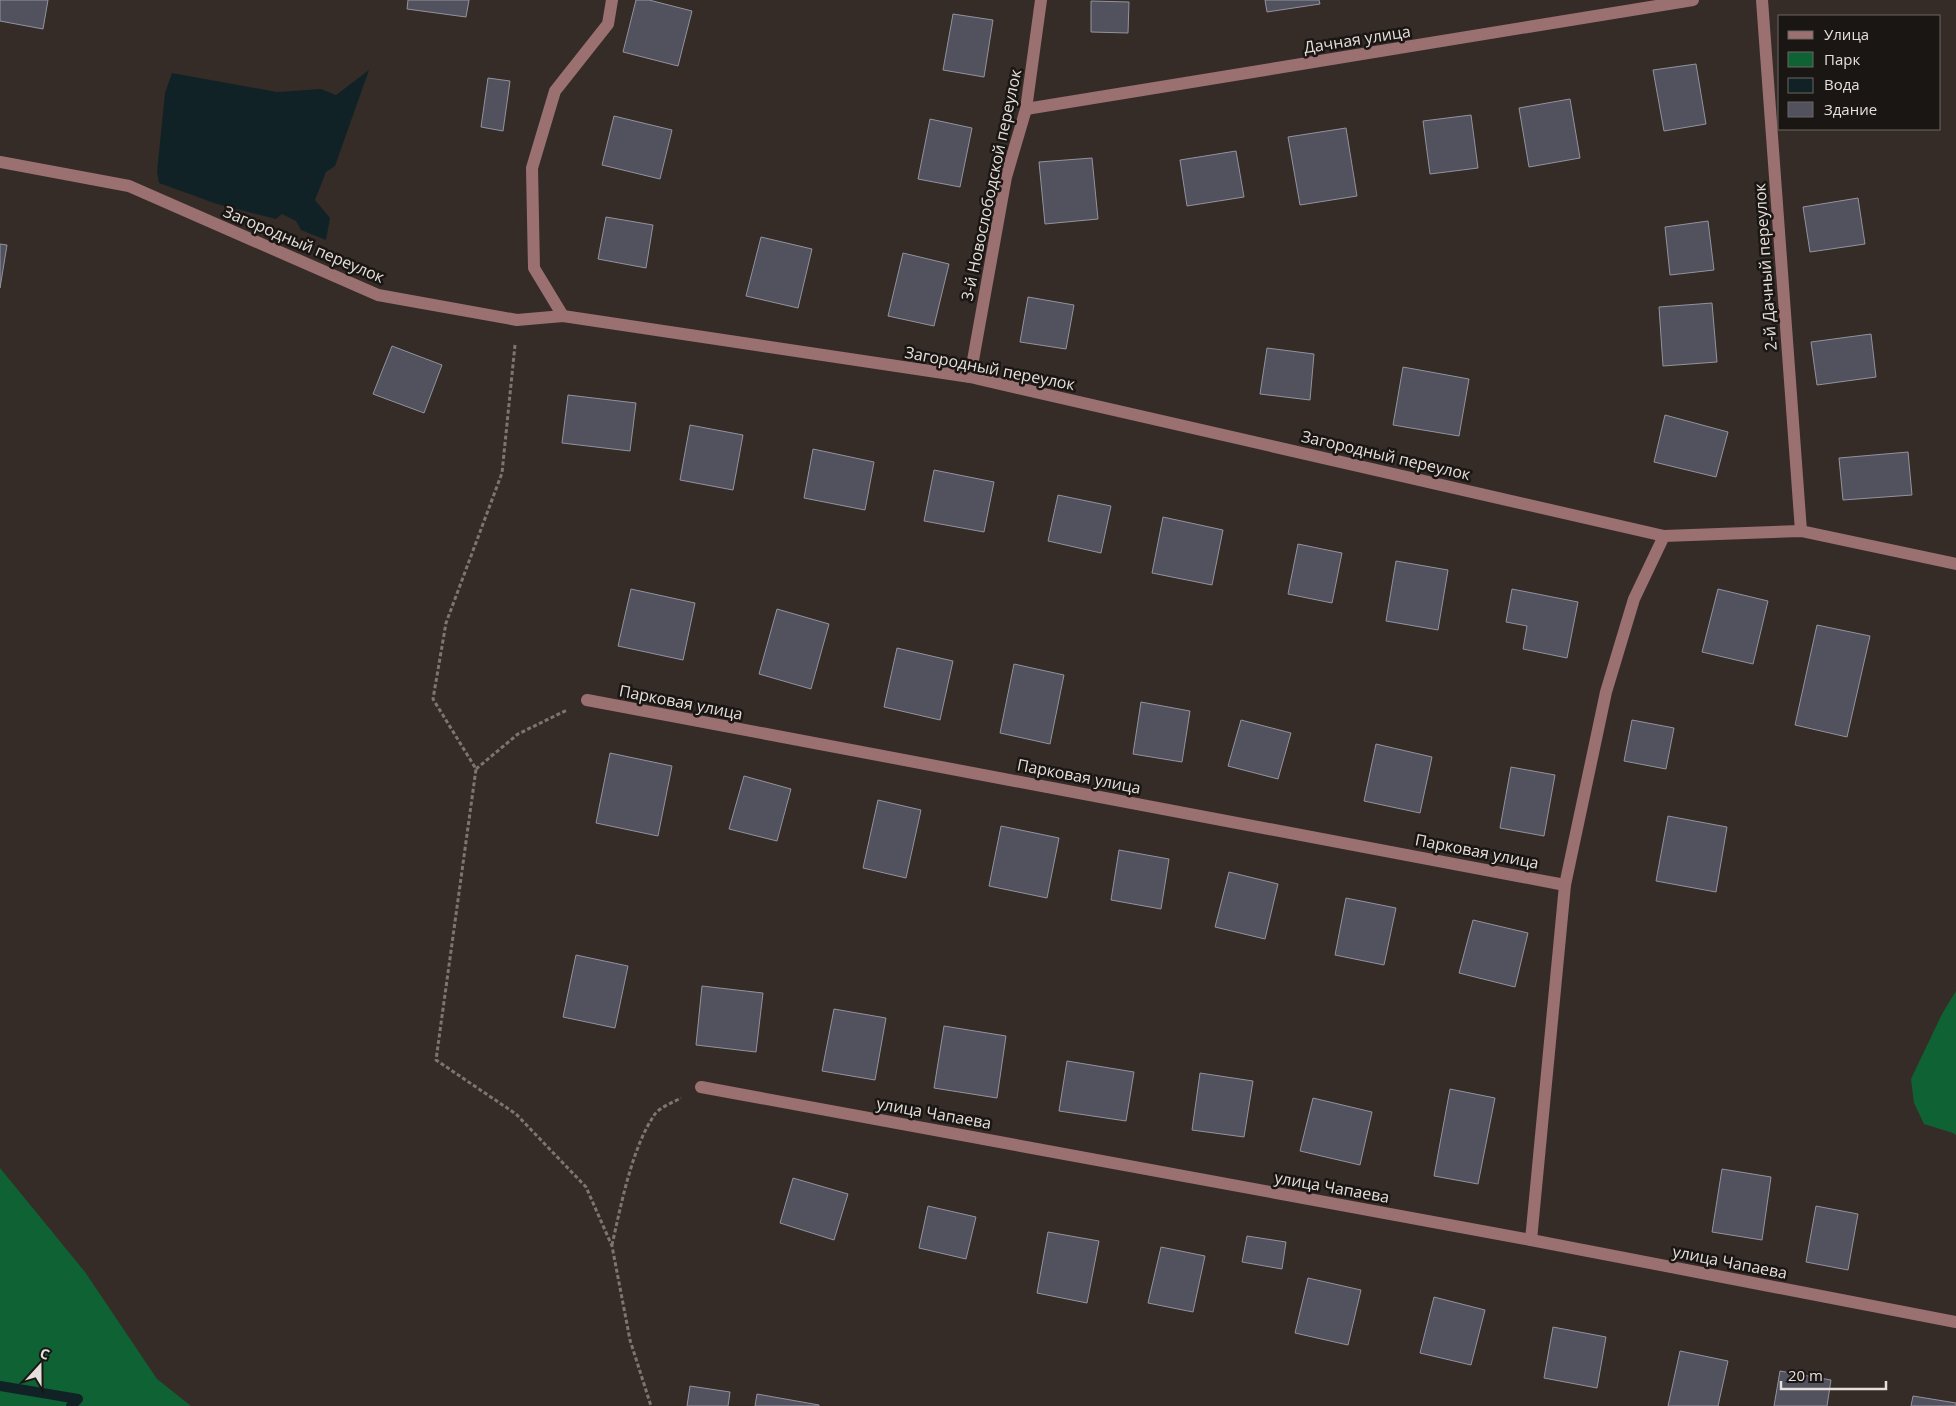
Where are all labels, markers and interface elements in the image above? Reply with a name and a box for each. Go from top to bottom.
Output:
legend [1778,15,1941,130]
street label: Дачная улица [1302,20,1412,58]
text: Улица [1824,24,1869,44]
text: Парк [1824,49,1860,69]
street label: 3-й Новослободской переулок [956,66,1026,303]
text: Вода [1824,74,1860,94]
text: Здание [1824,99,1877,119]
street label: 2-й Дачный переулок [1748,182,1782,351]
street label: Загородный переулок [220,200,389,288]
street label: Загородный переулок [903,341,1078,395]
street label: Загородный переулок [1299,425,1473,485]
street label: Парковая улица [617,679,745,725]
street label: Парковая улица [1015,753,1143,799]
street label: Парковая улица [1413,828,1541,874]
street label: улица Чапаева [875,1092,993,1134]
street label: улица Чапаева [1273,1166,1391,1208]
street label: улица Чапаева [1671,1240,1789,1284]
north arrow [15,1341,65,1391]
text: С [37,1343,52,1364]
scale bar [1781,1358,1886,1390]
text: 20 m [1788,1365,1823,1385]

